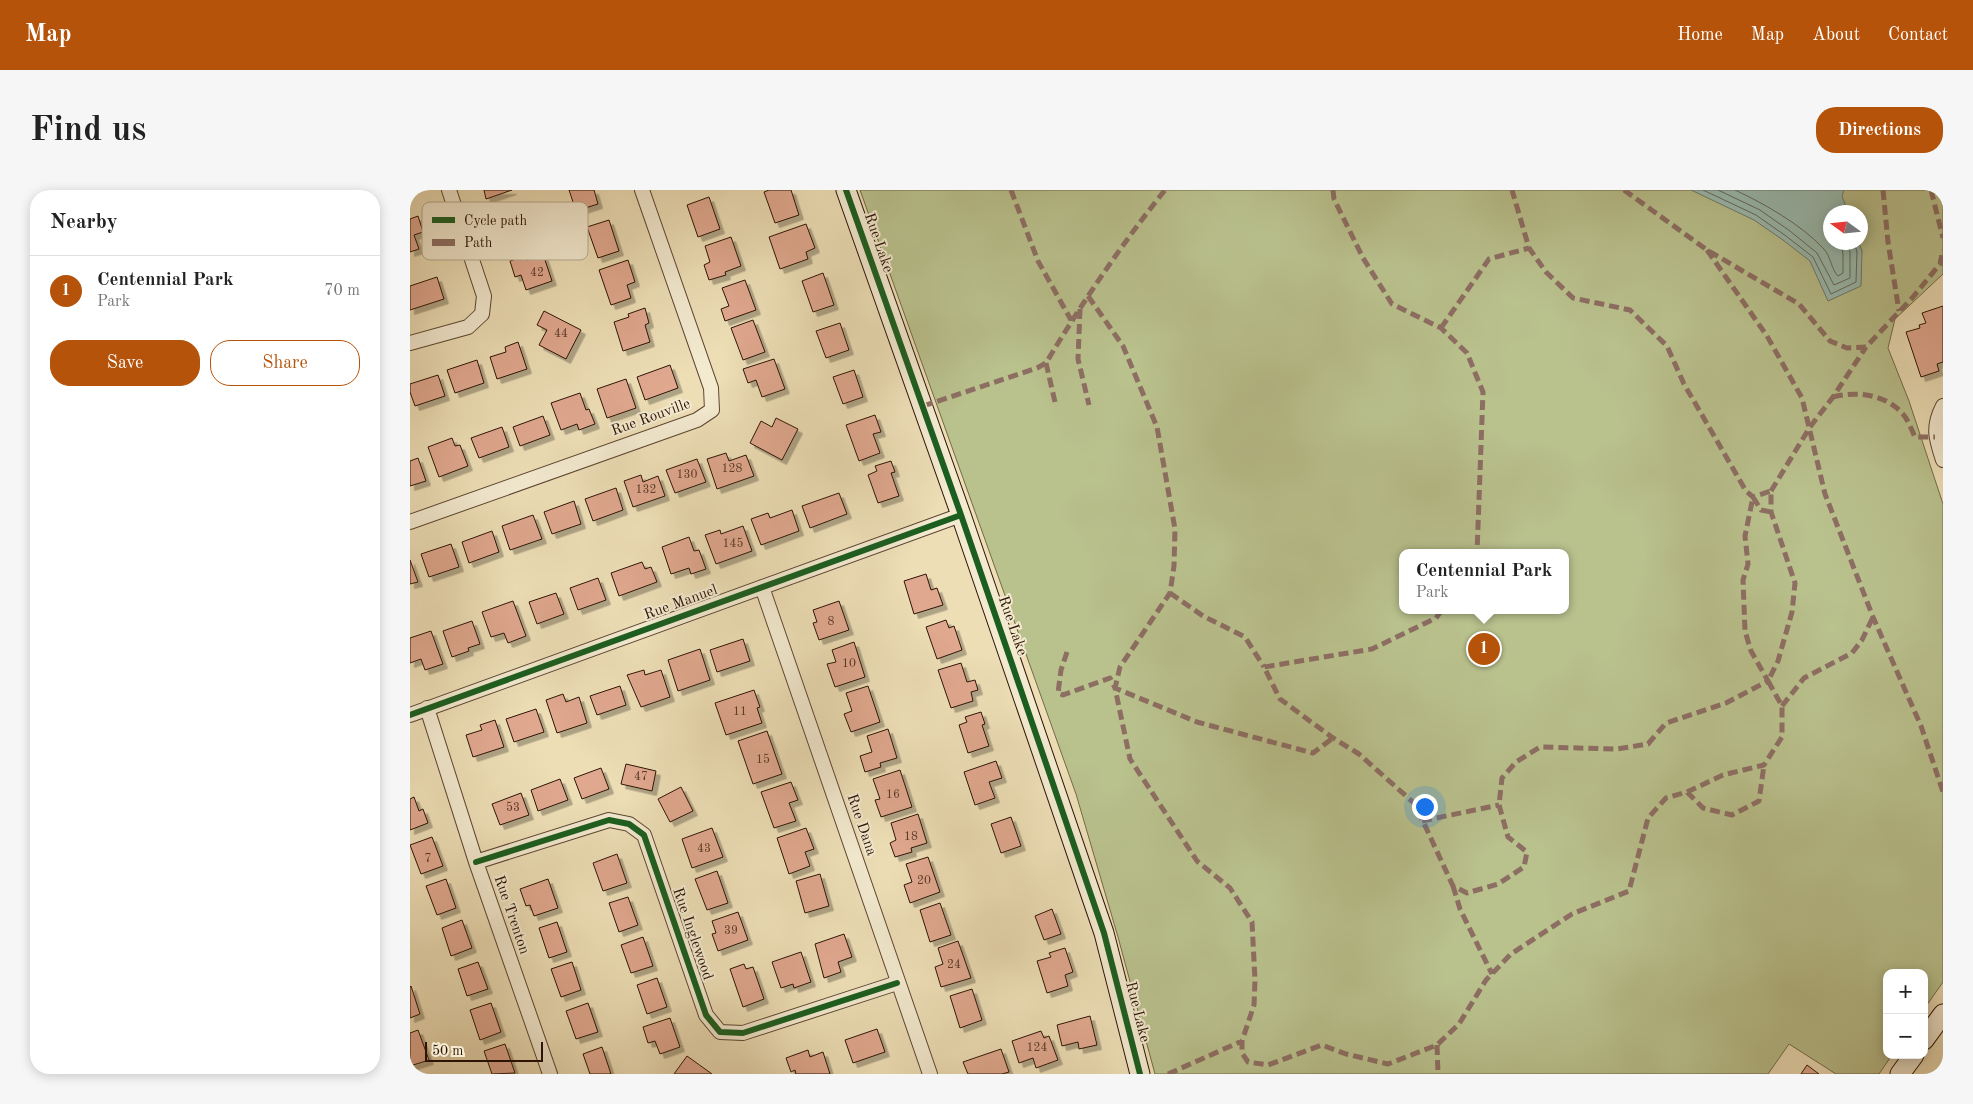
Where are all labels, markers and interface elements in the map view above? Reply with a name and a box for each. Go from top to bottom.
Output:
text: Map [25,23,72,47]
text: Home [1677,26,1723,44]
text: Map [1751,26,1784,44]
text: About [1812,26,1860,44]
text: Contact [1888,26,1948,44]
button: Directions [1816,107,1943,153]
text: Find us [30,113,146,148]
legend [422,202,588,260]
north arrow [1823,205,1868,250]
street label: Rue Lake [861,211,895,275]
text: Nearby [50,212,118,233]
text: Cycle path [464,214,527,228]
text: Path [464,236,493,250]
house number: 42 [530,267,544,279]
text: Centennial Park [97,271,234,290]
text: 1 [61,283,71,299]
text: 70 m [324,283,360,299]
text: Park [97,294,130,310]
house number: 44 [554,328,568,340]
button: Save [50,340,200,386]
button: Share [210,340,360,386]
street label: Rue Rouville [609,397,693,439]
house number: 128 [722,463,742,475]
house number: 130 [677,469,697,481]
house number: 132 [636,484,656,496]
house number: 145 [723,537,743,550]
popup [1399,549,1569,614]
text: Centennial Park [1416,562,1552,581]
street label: Rue Manuel [642,583,720,623]
text: Park [1416,585,1449,601]
street label: Rue Lake [995,594,1029,658]
house number: 8 [828,616,835,628]
pin: 1 [1468,630,1500,668]
house number: 10 [842,658,856,670]
house number: 11 [733,706,747,718]
house number: 15 [756,753,770,766]
house number: 47 [634,771,648,783]
house number: 16 [886,789,900,801]
street label: Rue Dana [843,792,879,858]
your location [1412,794,1438,820]
house number: 53 [506,801,520,814]
house number: 18 [904,831,918,843]
house number: 43 [697,843,711,855]
house number: 7 [425,853,431,865]
street label: Rue Trenton [490,874,532,956]
house number: 20 [917,875,931,887]
street label: Rue Inglewood [669,886,715,982]
house number: 39 [724,925,738,937]
house number: 24 [947,959,961,971]
map controls [1883,969,1928,1059]
button: + [1883,969,1928,1014]
street label: Rue Lake [1122,980,1152,1044]
button: − [1883,1014,1928,1059]
scale bar [425,1039,542,1062]
house number: 124 [1027,1042,1047,1054]
text: 50 m [432,1044,463,1058]

